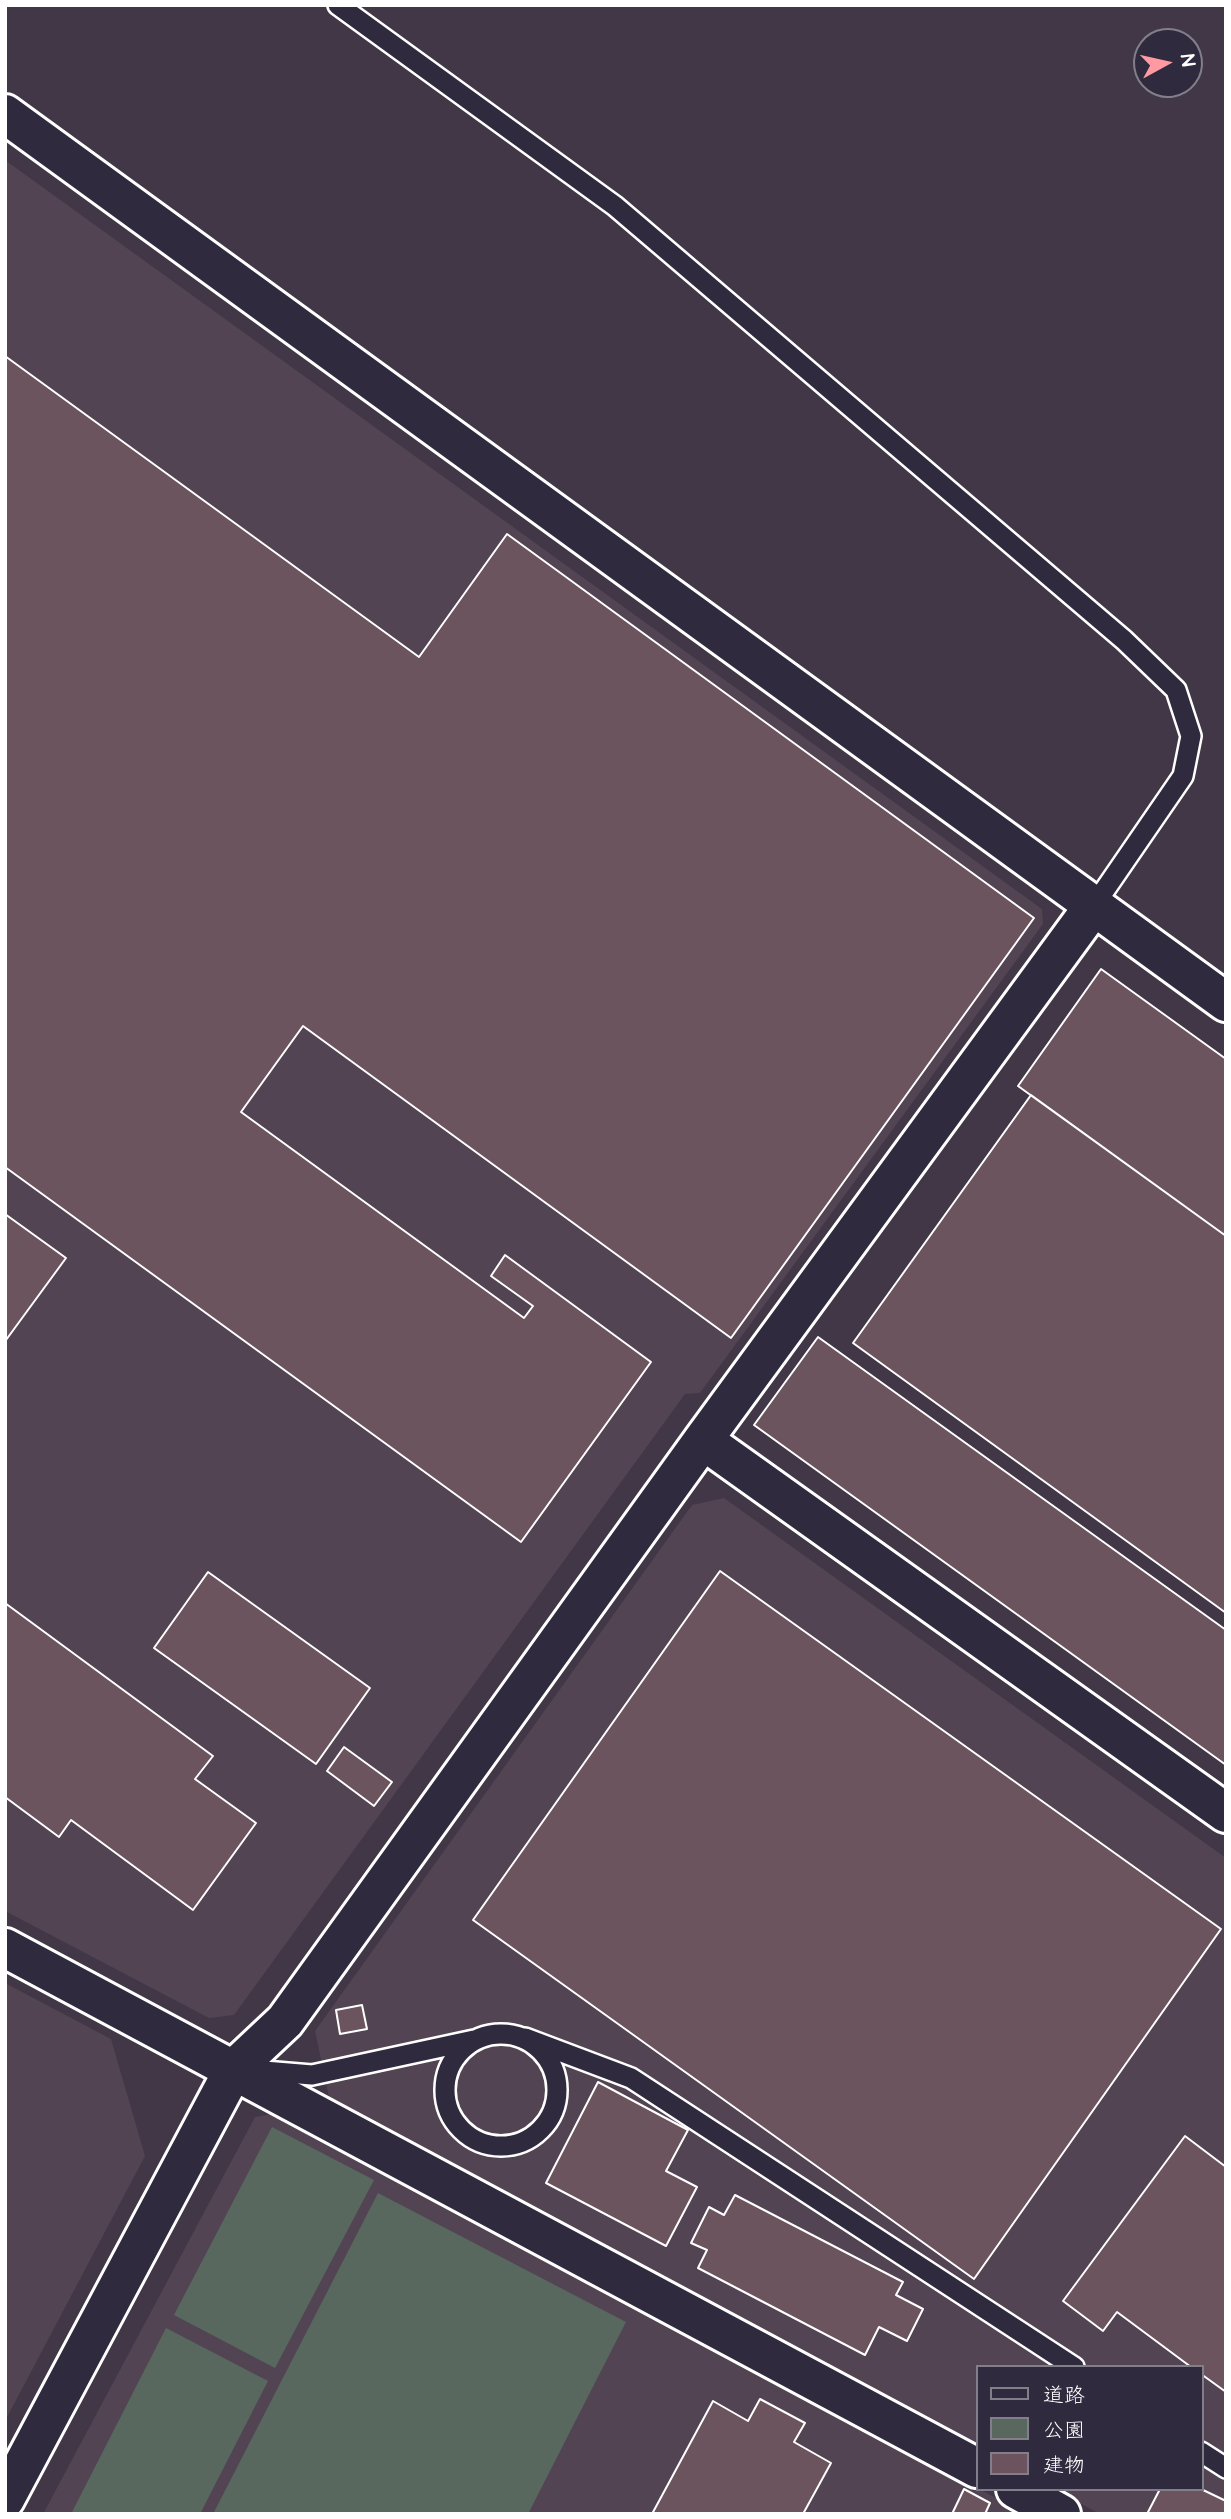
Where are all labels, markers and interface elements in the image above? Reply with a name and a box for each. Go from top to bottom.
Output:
north arrow [1133,28,1203,98]
text: N [1173,52,1202,68]
legend [976,2365,1203,2491]
text: 道路 [1043,2381,1085,2410]
text: 公園 [1043,2416,1085,2445]
text: 建物 [1043,2451,1085,2480]

